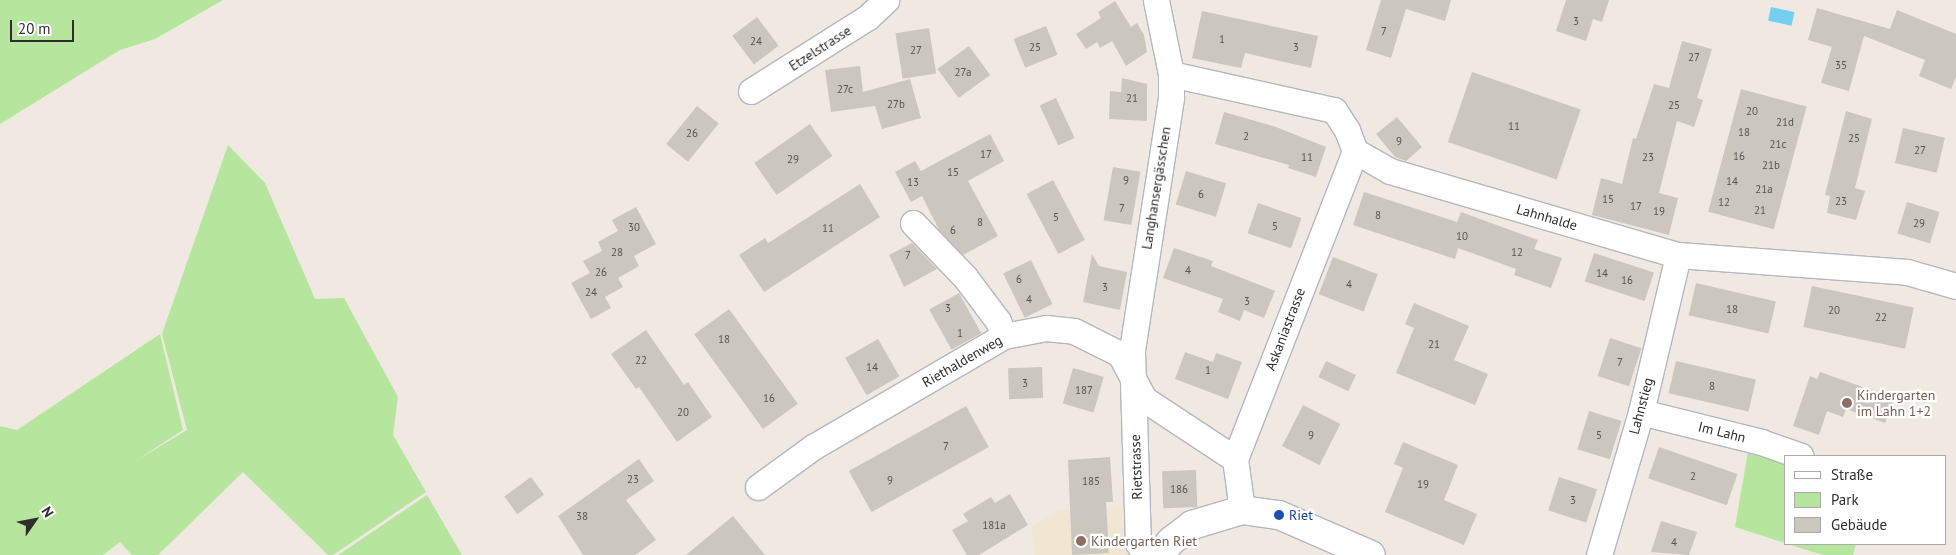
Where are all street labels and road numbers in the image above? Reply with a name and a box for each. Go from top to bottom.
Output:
street label: Etzelstrasse [786,22,854,74]
street label: Langhansergässchen [1138,125,1174,251]
street label: Lahnhalde [1515,200,1579,234]
street label: Askaniastrasse [1262,285,1308,373]
street label: Riethaldenweg [919,331,1005,391]
street label: Lahnstieg [1625,376,1657,436]
street label: Im Lahn [1696,418,1748,446]
street label: Rietstrasse [1126,434,1146,500]

